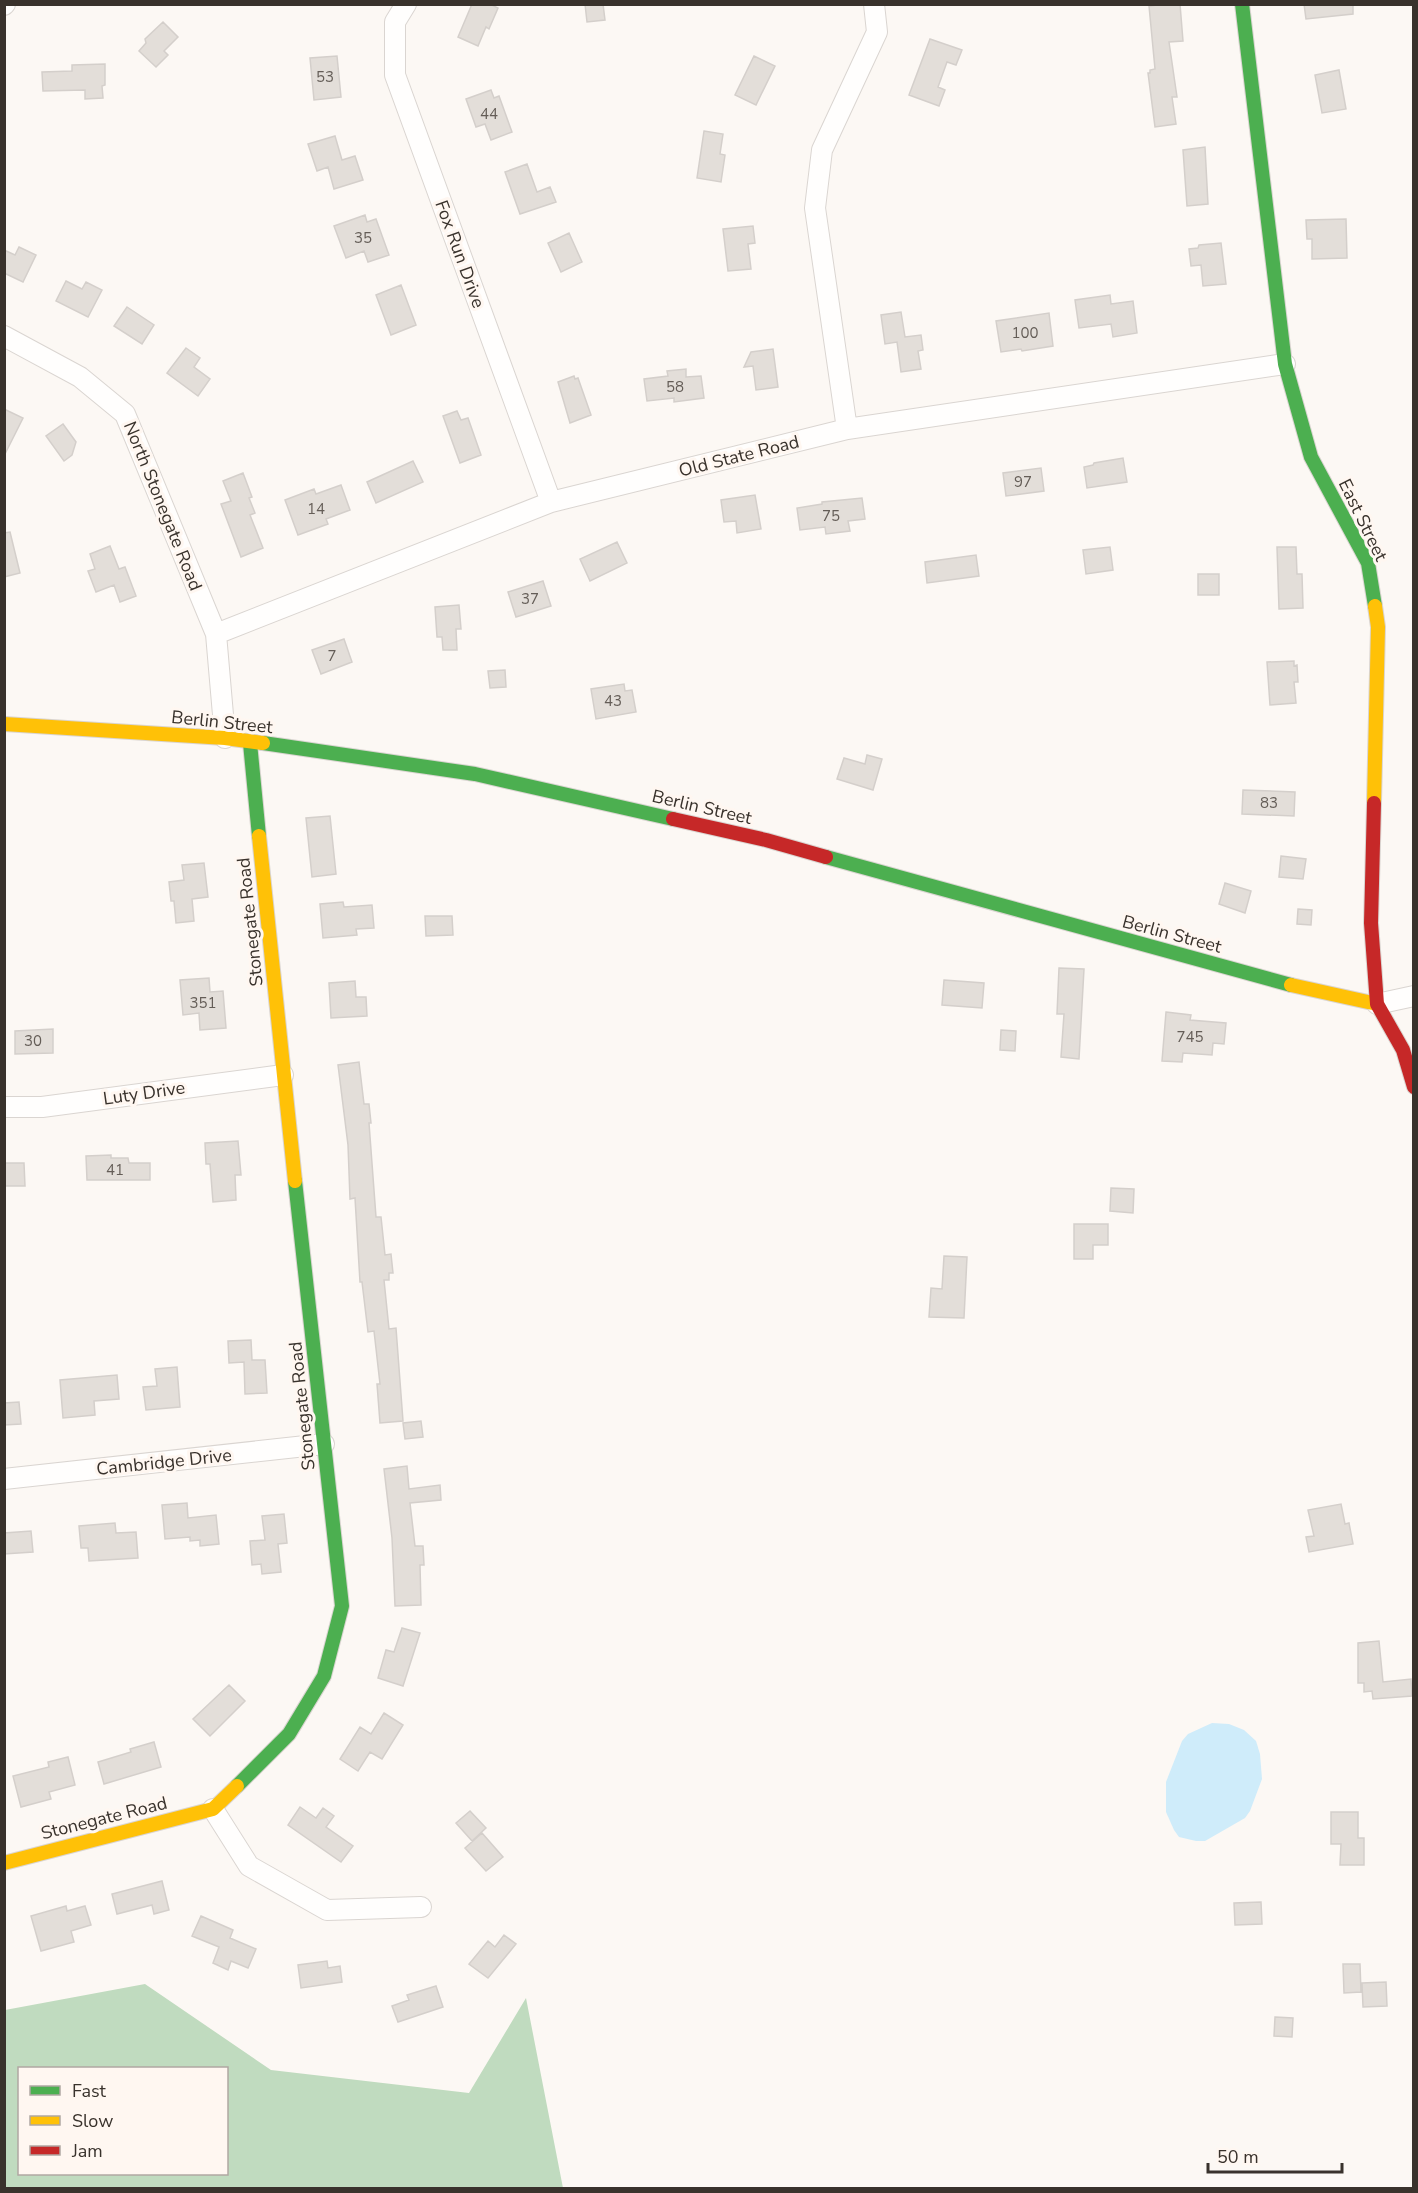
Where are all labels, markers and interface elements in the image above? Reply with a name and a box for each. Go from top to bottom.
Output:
house number: 53 [316,67,334,87]
house number: 44 [480,104,498,124]
street label: Fox Run Drive [429,197,491,311]
house number: 35 [354,228,372,248]
house number: 100 [1011,323,1039,343]
house number: 58 [666,377,684,397]
street label: North Stonegate Road [118,418,208,594]
street label: Old State Road [676,429,802,483]
house number: 97 [1014,472,1032,492]
street label: East Street [1333,475,1393,566]
house number: 14 [307,499,325,519]
house number: 75 [822,506,840,526]
house number: 37 [521,589,539,609]
house number: 7 [327,646,337,666]
house number: 43 [604,691,622,711]
street label: Berlin Street [170,705,274,739]
street label: Berlin Street [650,784,755,830]
house number: 83 [1260,793,1278,813]
street label: Stonegate Road [231,856,269,988]
street label: Berlin Street [1120,909,1225,959]
house number: 351 [189,993,217,1013]
house number: 745 [1176,1027,1204,1047]
house number: 30 [24,1031,42,1051]
street label: Luty Drive [101,1075,187,1111]
house number: 41 [106,1160,124,1180]
street label: Stonegate Road [283,1340,321,1472]
street label: Cambridge Drive [95,1443,233,1481]
street label: Stonegate Road [38,1791,170,1845]
legend [18,2067,228,2175]
text: Fast [72,2079,107,2103]
text: Slow [72,2109,113,2133]
scale bar [1208,2136,1342,2174]
text: Jam [71,2139,103,2163]
text: 50 m [1217,2145,1259,2169]

